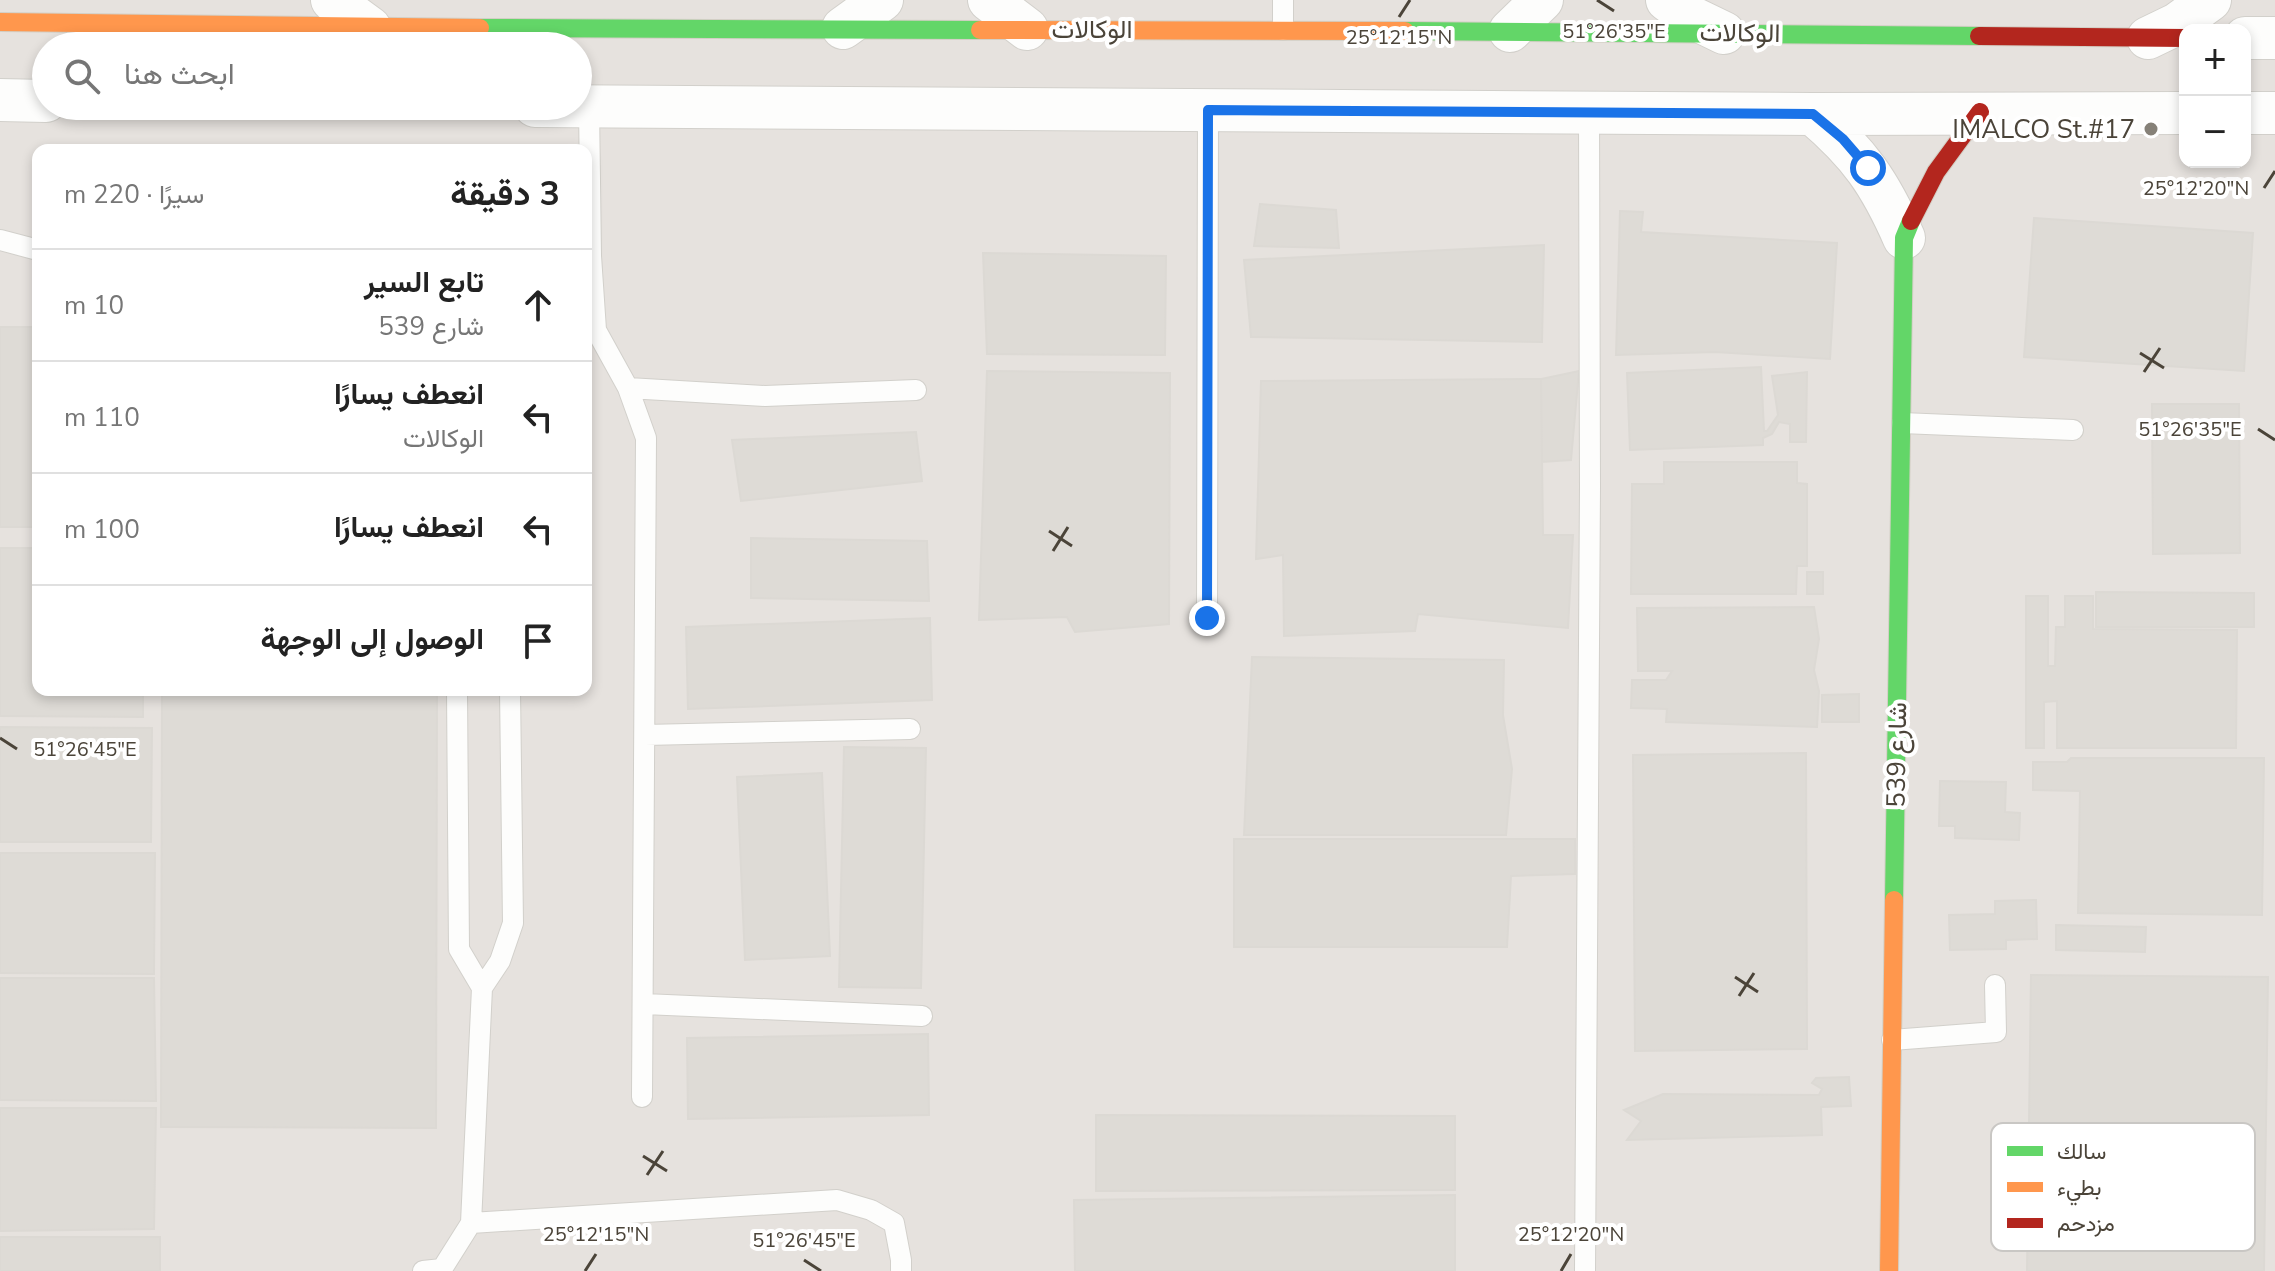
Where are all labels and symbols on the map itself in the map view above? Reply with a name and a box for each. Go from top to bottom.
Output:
street label: الوكالات [1052,12,1132,47]
street label: الوكالات [1699,15,1781,51]
text: 51°26'35"E [1562,18,1666,45]
text: 25°12'15"N [1346,24,1452,51]
place label: IMALCO St.#17 [1952,112,2135,147]
marker: IMALCO St.#17 [2142,120,2160,138]
route start [1850,150,1886,186]
text: 25°12'20"N [2143,175,2249,202]
text: 51°26'35"E [2138,416,2242,443]
route end [1189,600,1225,636]
street label: شارع 539 [1879,702,1915,808]
text: 51°26'45"E [33,736,137,763]
legend [1991,1123,2255,1251]
text: سالك [2057,1137,2106,1167]
text: بطيء [2057,1173,2102,1206]
text: مزدحم [2057,1209,2115,1239]
text: 25°12'15"N [543,1221,649,1248]
text: 25°12'20"N [1518,1221,1624,1248]
text: 51°26'45"E [752,1227,856,1254]

